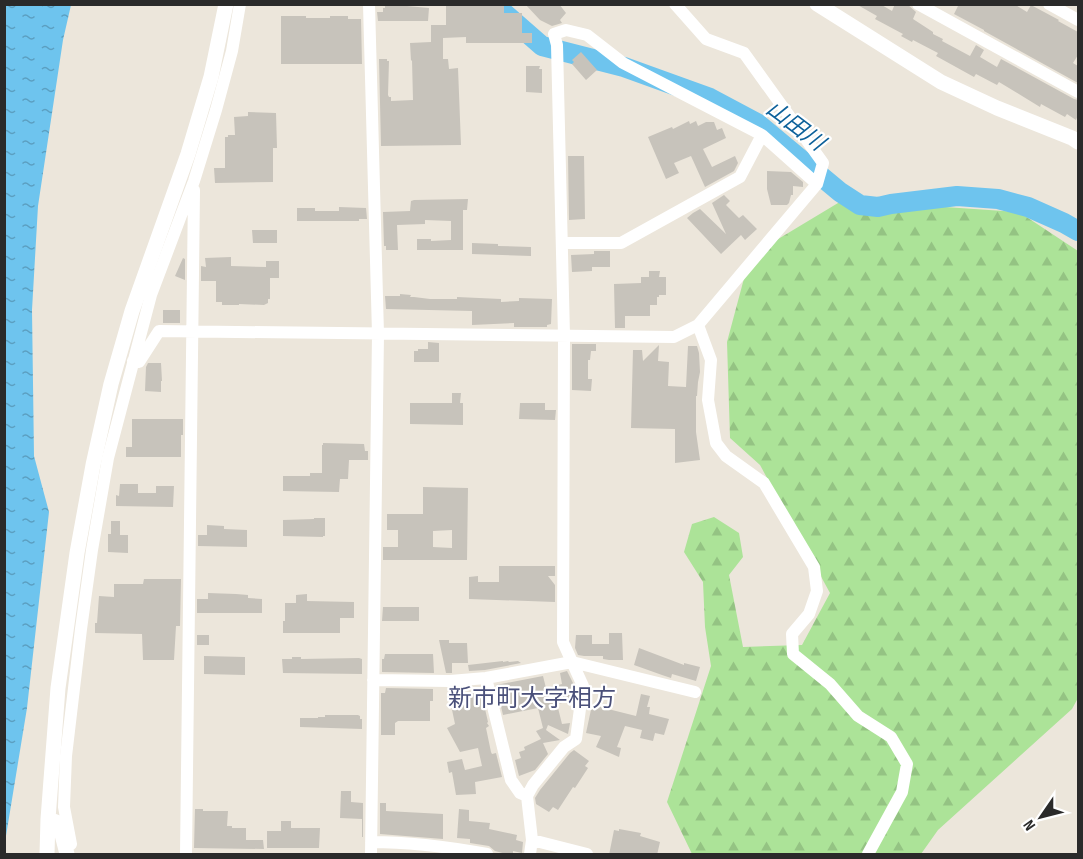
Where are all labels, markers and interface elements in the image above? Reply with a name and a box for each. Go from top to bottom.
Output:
water label: 山田川 [761,96,831,158]
district label: 新市町大字相方 [448,684,616,713]
north arrow [1011,787,1071,847]
text: N [1020,816,1040,834]

